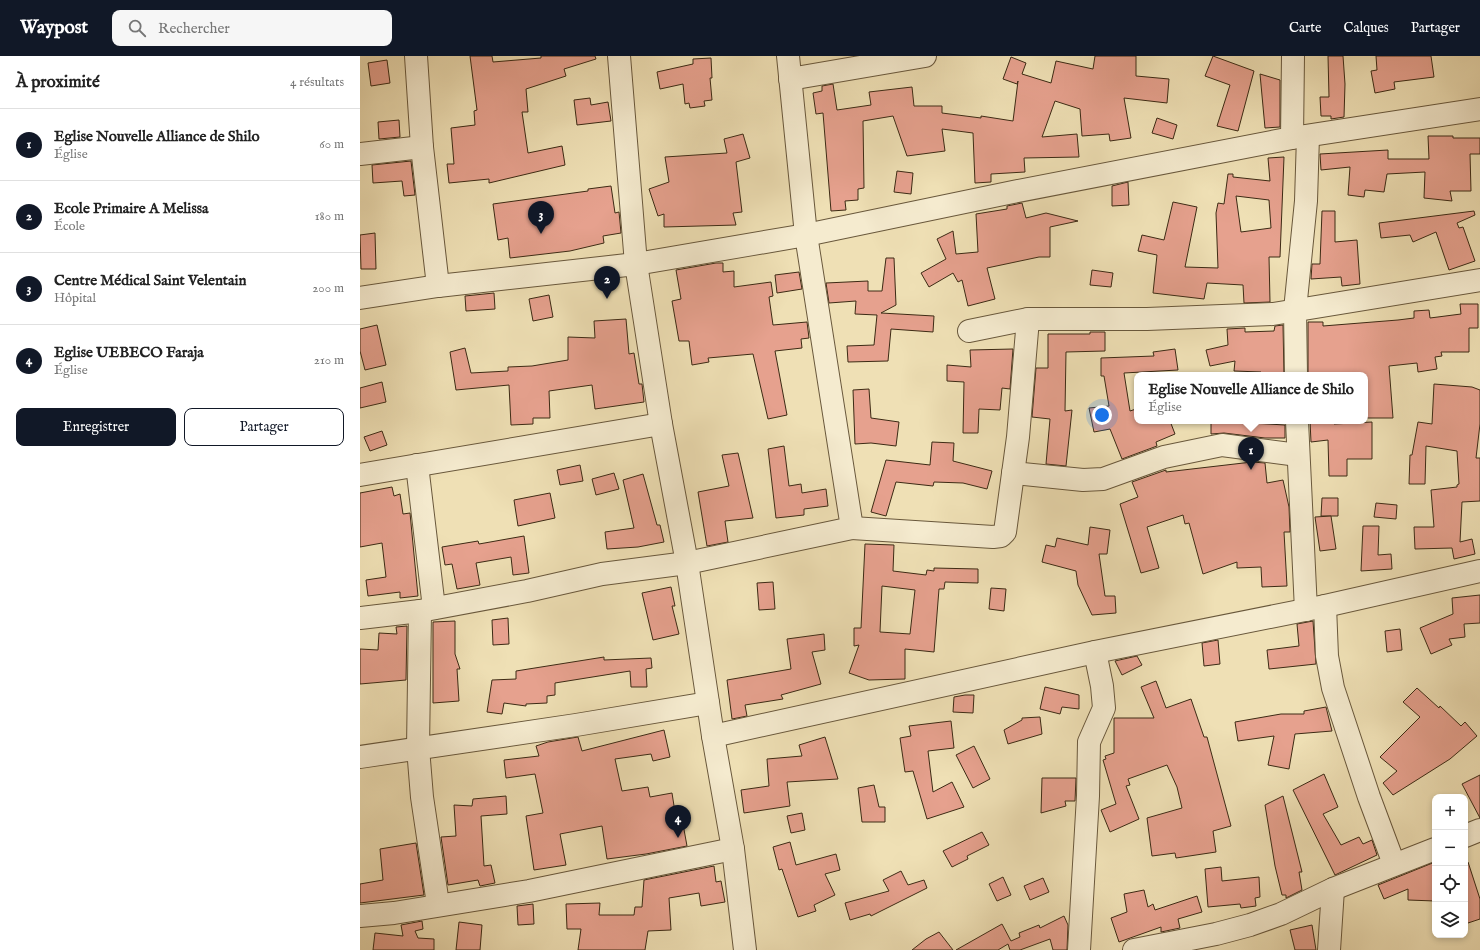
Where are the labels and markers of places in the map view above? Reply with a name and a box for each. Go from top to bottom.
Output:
pin: 3 [528,201,554,234]
pin: 2 [594,266,620,299]
pin: 1 [1238,437,1264,470]
pin: 4 [665,805,691,838]

